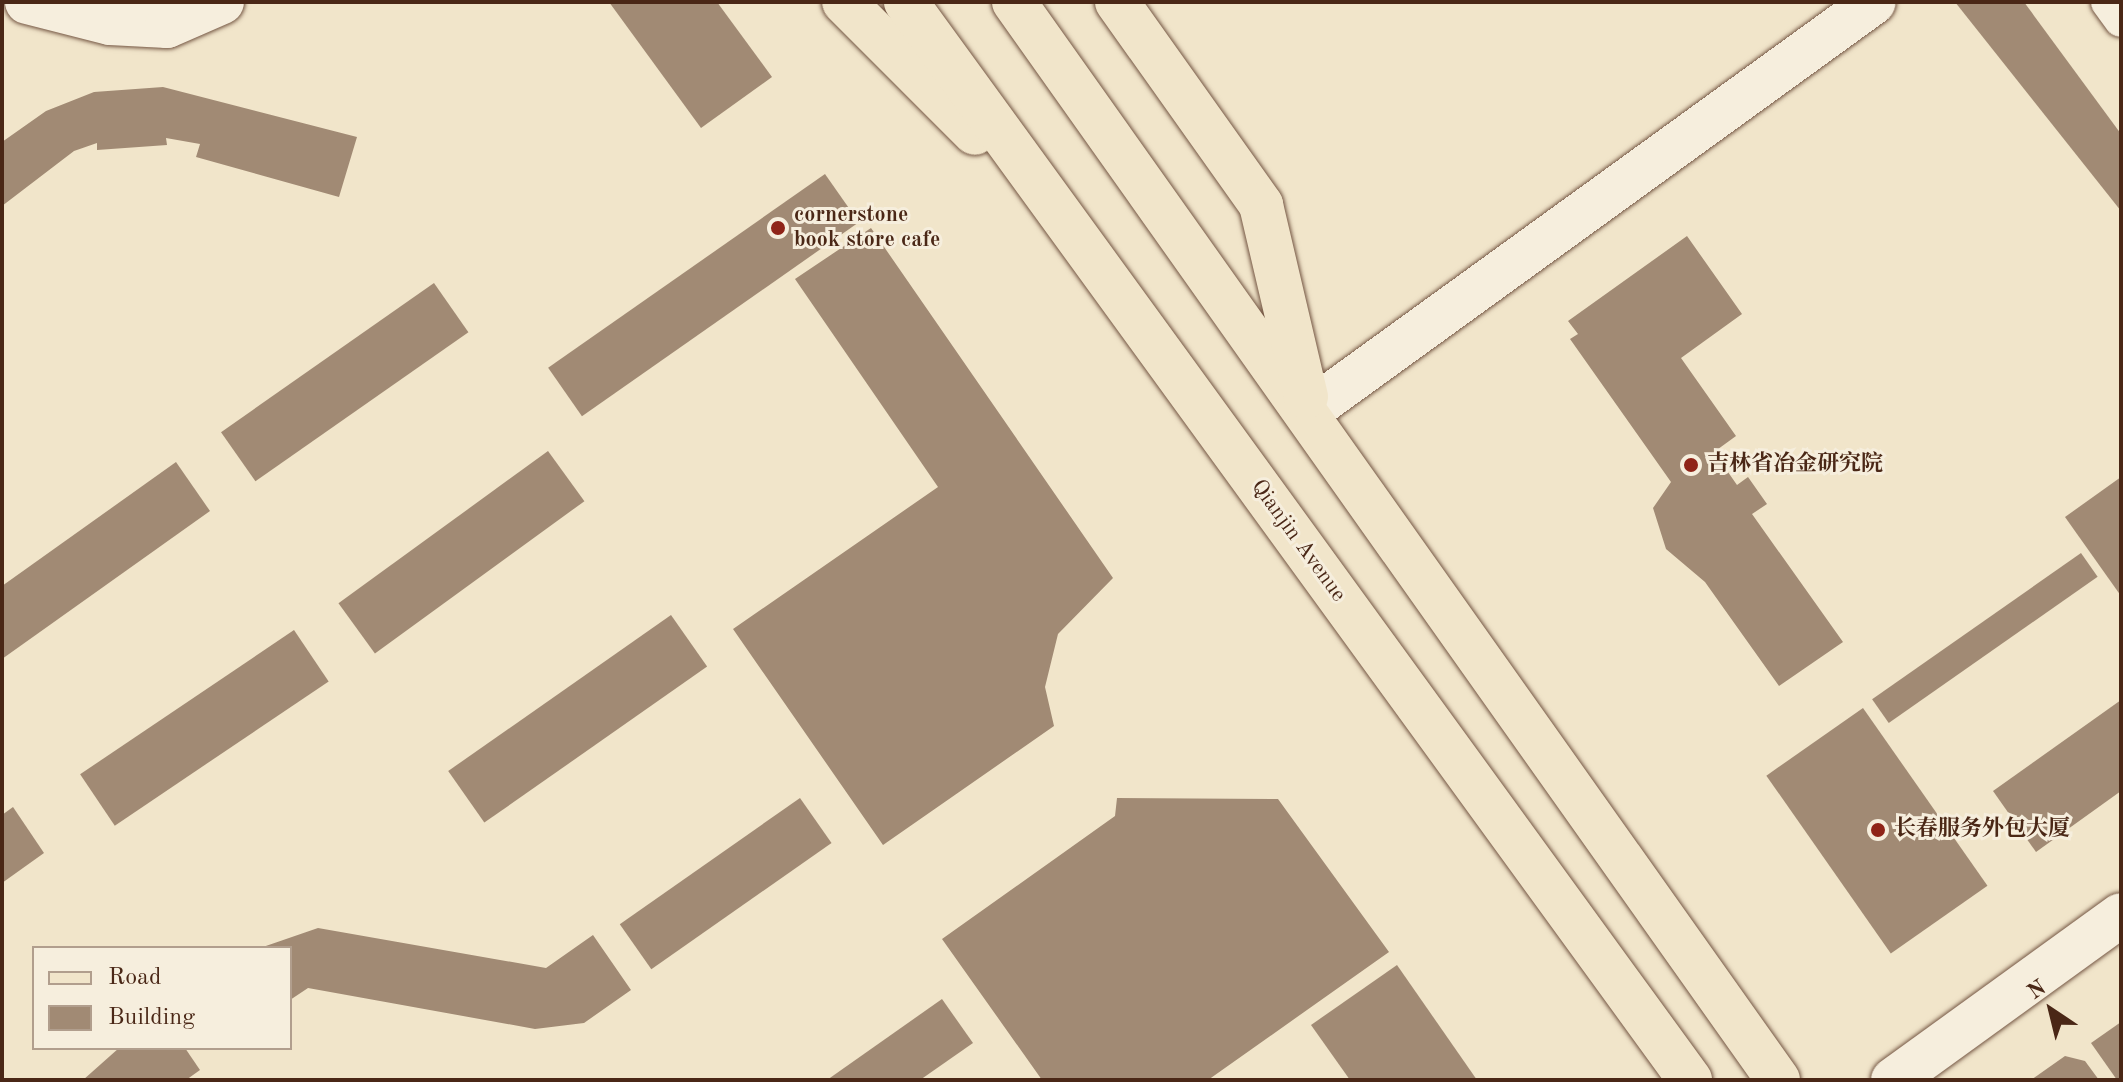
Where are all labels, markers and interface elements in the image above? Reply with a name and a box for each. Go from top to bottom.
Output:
place label: cornerstone book store cafe [794,202,940,254]
marker: cornerstone book store cafe [769,219,787,237]
place label: 吉林省冶金研究院 [1707,452,1883,478]
marker: 吉林省冶金研究院 [1682,456,1700,474]
street label: Qianjin Avenue [1245,475,1351,607]
place label: 长春服务外包大厦 [1894,817,2070,843]
marker: 长春服务外包大厦 [1869,821,1887,839]
legend [32,946,292,1050]
text: Road [108,966,161,990]
north arrow [2011,970,2091,1050]
text: N [2024,977,2050,1004]
text: Building [108,1006,195,1030]

